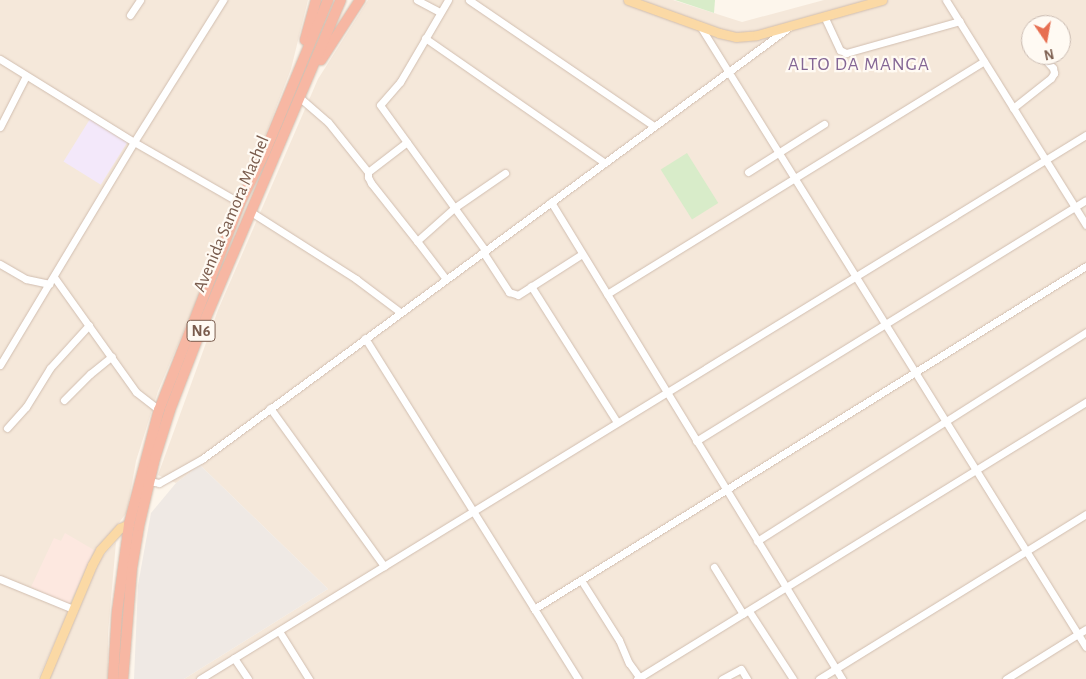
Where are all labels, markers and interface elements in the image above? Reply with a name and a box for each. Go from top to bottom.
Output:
north arrow [1021,15,1071,65]
text: N [1043,46,1055,62]
district label: ALTO DA MANGA [786,54,932,76]
street label: Avenida Samora Machel [189,133,275,295]
road number: N6 [186,318,216,344]

